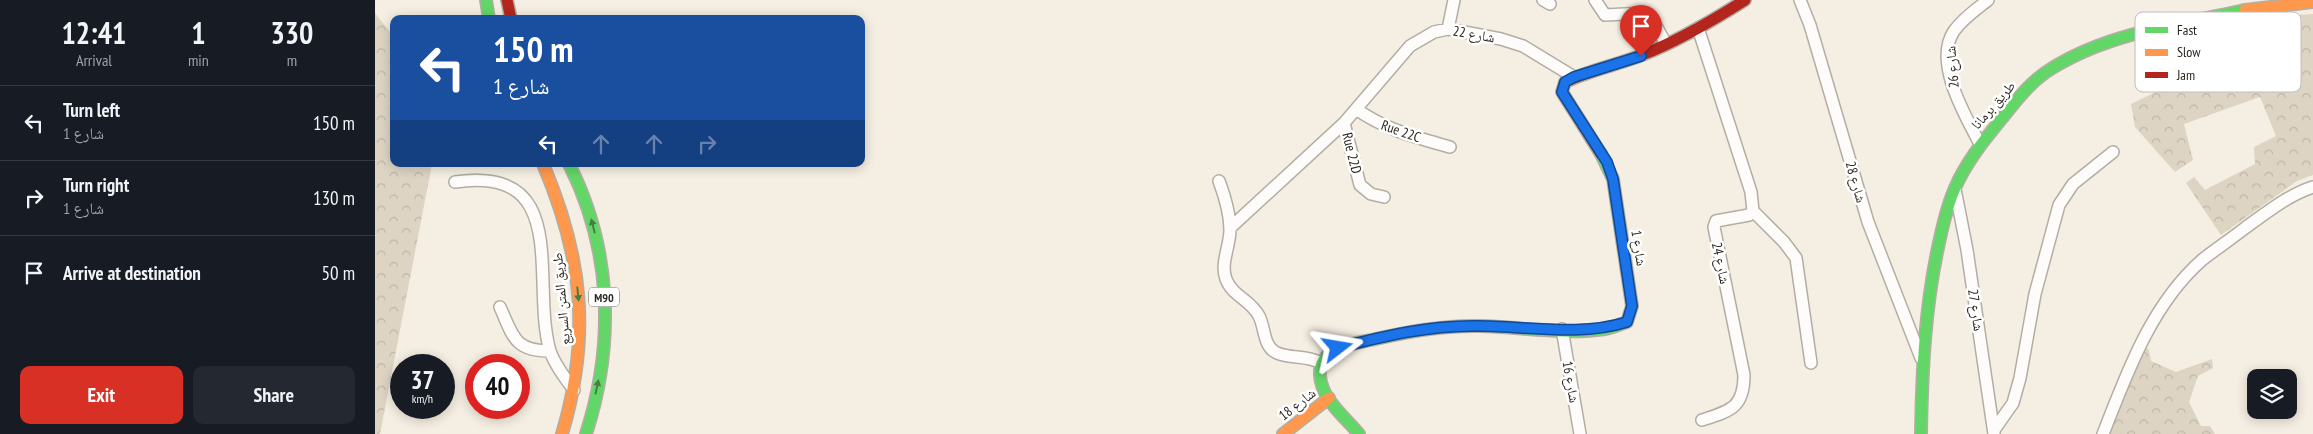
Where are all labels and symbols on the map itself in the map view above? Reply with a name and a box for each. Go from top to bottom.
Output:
pin [1620,5,1662,56]
legend [2135,12,2301,92]
street label: شارع 22 [1451,21,1496,48]
text: Fast [2177,21,2197,39]
text: Slow [2177,43,2201,61]
street label: شارع 26 [1941,45,1964,89]
text: Jam [2176,66,2195,84]
street label: طريق برمانا [1967,77,2020,134]
street label: Rue 22C [1379,116,1424,146]
street label: Rue 22D [1338,131,1366,175]
street label: شارع 28 [1841,159,1870,205]
one-way arrow [589,218,597,233]
street label: شارع 1 [1626,229,1651,267]
street label: شارع 24 [1707,240,1734,286]
street label: طريق المتن السريع [548,252,575,346]
one-way arrow [574,287,582,303]
road number: M90 [589,288,619,306]
street label: شارع 27 [1963,288,1988,332]
position arrow [1311,321,1363,373]
speed limit sign: 40 [465,354,530,419]
street label: شارع 16 [1557,360,1584,405]
one-way arrow [594,378,602,394]
street label: شارع 18 [1275,384,1320,425]

